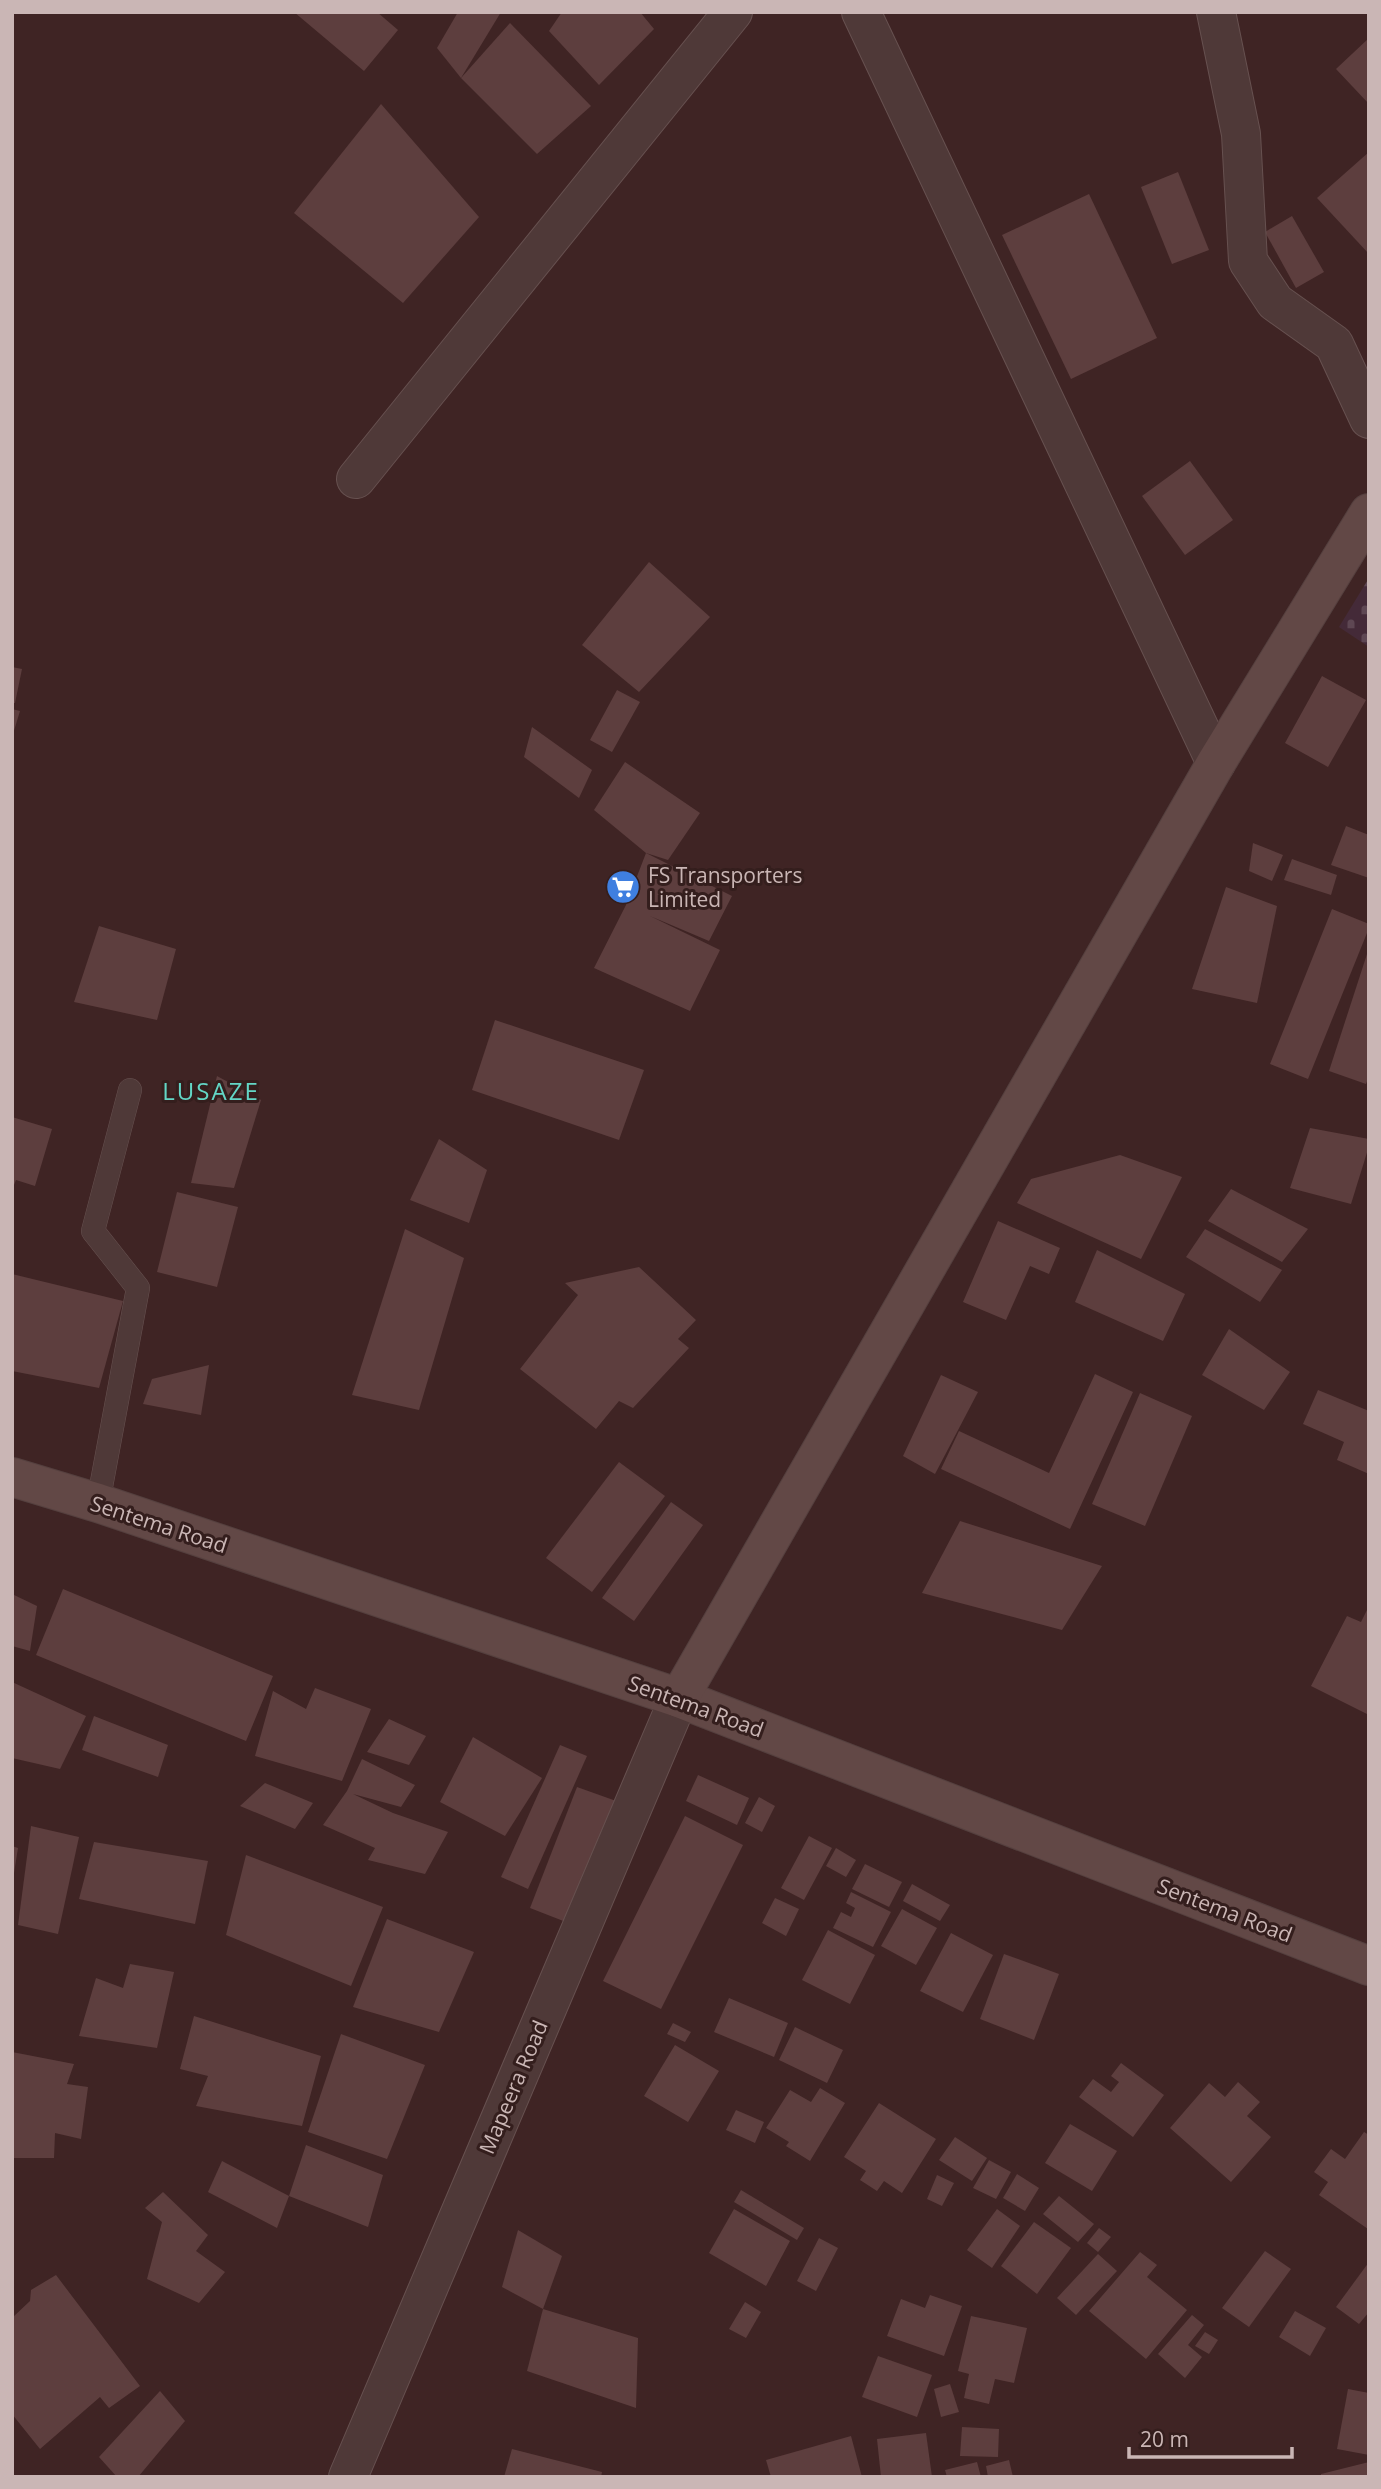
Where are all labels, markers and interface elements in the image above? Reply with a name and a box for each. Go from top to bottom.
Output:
place label: FS Transporters Limited [648,861,802,913]
supermarket icon: FS Transporters Limited [604,868,642,906]
district label: LUSAZE [162,1074,260,1107]
street label: Sentema Road [87,1489,231,1559]
street label: Sentema Road [624,1669,768,1743]
street label: Sentema Road [1154,1871,1296,1949]
street label: Mapeera Road [472,2016,554,2158]
scale bar [1129,2416,1292,2460]
text: 20 m [1140,2425,1189,2453]

